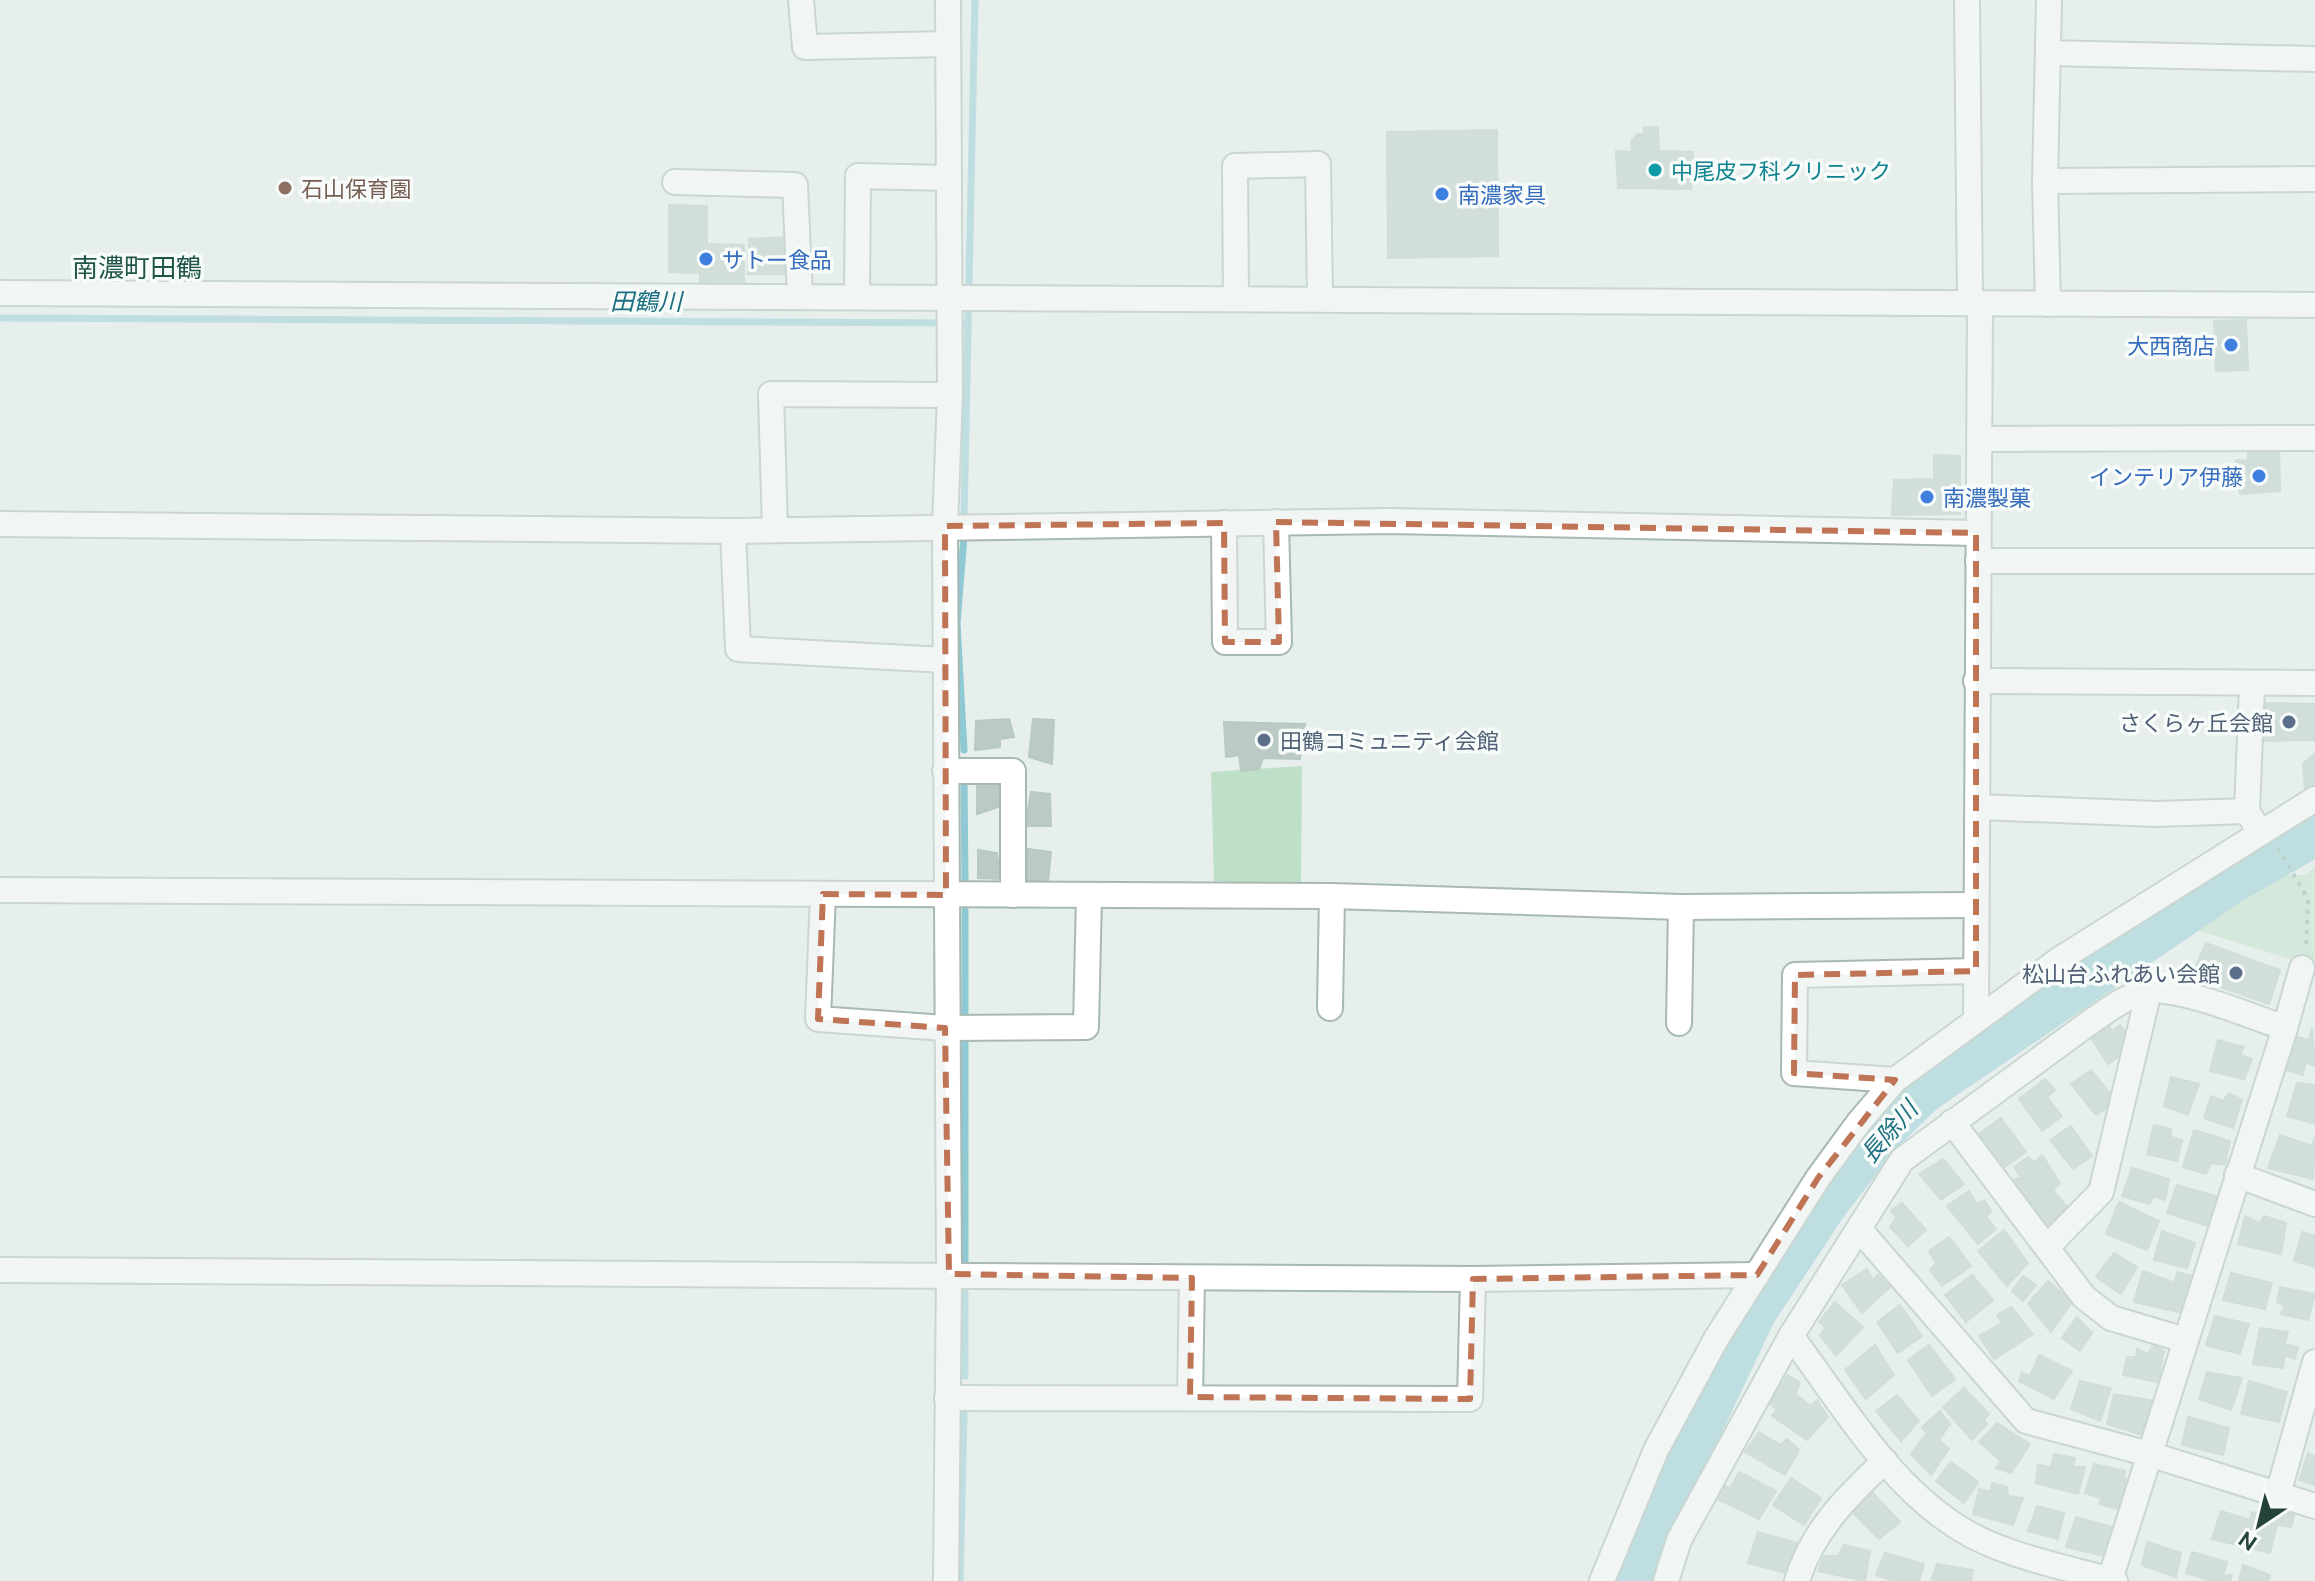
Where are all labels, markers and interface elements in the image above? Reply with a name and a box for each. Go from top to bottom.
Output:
place label: 中尾皮フ科クリニック [1671,158,1891,183]
marker: 中尾皮フ科クリニック [1646,161,1664,179]
place label: 石山保育園 [301,176,411,201]
marker: 石山保育園 [276,179,294,197]
place label: 南濃家具 [1458,182,1546,207]
marker: 南濃家具 [1433,185,1451,203]
place label: サトー食品 [722,247,832,272]
marker: サトー食品 [697,250,715,268]
district label: 南濃町田鶴 [72,253,202,282]
water label: 田鶴川 [610,288,685,315]
place label: 大西商店 [2127,333,2215,358]
marker: 大西商店 [2222,336,2240,354]
place label: インテリア伊藤 [2089,464,2243,489]
marker: インテリア伊藤 [2250,467,2268,485]
place label: 南濃製菓 [1943,485,2031,510]
marker: 南濃製菓 [1918,488,1936,506]
place label: さくらヶ丘会館 [2119,710,2273,735]
marker: さくらヶ丘会館 [2280,713,2298,731]
place label: 田鶴コミュニティ会館 [1280,728,1499,753]
marker: 田鶴コミュニティ会館 [1255,731,1273,749]
place label: 松山台ふれあい会館 [2022,961,2220,986]
marker: 松山台ふれあい会館 [2227,964,2245,982]
water label: 長除川 [1855,1094,1925,1168]
north arrow [2219,1485,2299,1565]
text: N [2233,1527,2261,1557]

